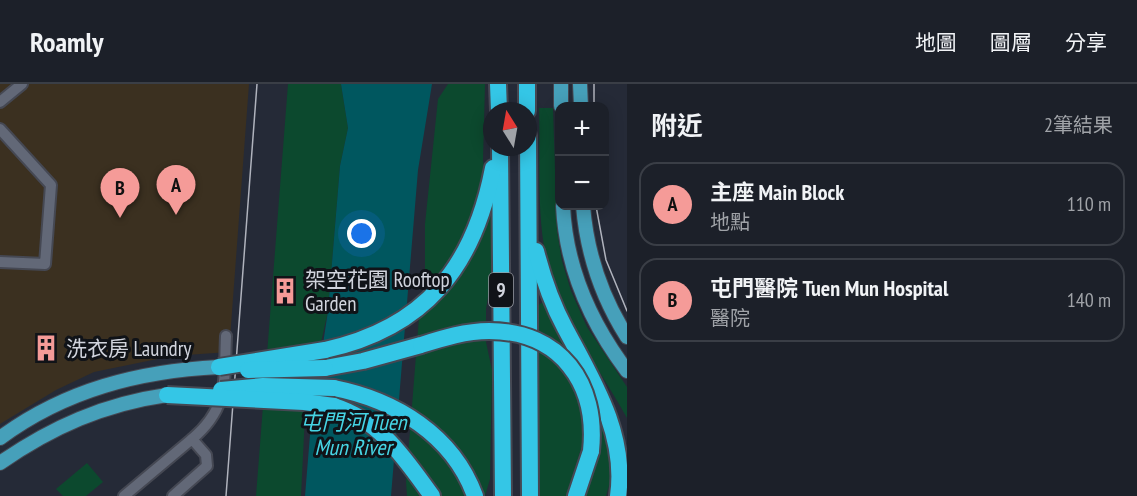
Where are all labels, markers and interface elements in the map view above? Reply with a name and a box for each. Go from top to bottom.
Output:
text: Roamly [30,23,104,60]
text: 地圖 [915,29,957,56]
text: 圖層 [990,29,1032,56]
text: 分享 [1065,29,1107,56]
north arrow [483,102,537,156]
map controls [555,102,609,210]
button: + [555,102,609,156]
text: 附近 [651,109,703,142]
text: 2筆結果 [1044,112,1113,138]
button: − [555,156,609,210]
pin: A [156,166,195,215]
pin: B [100,168,140,218]
text: 主座 Main Block [710,178,844,206]
text: A [667,191,678,217]
text: 110 m [1067,191,1111,217]
text: 地點 [710,209,750,235]
your location [347,219,376,248]
place label: 架空花園 Rooftop Garden [305,266,450,317]
road number: 9 [489,273,513,307]
text: 屯門醫院 Tuen Mun Hospital [710,274,948,302]
building icon: 架空花園 Rooftop Garden [270,276,300,306]
text: B [668,287,677,313]
text: 140 m [1067,287,1111,313]
text: 醫院 [710,305,750,331]
building icon: 洗衣房 Laundry [31,333,61,363]
place label: 洗衣房 Laundry [66,335,191,362]
water label: 屯門河 Tuen Mun River [300,408,408,461]

